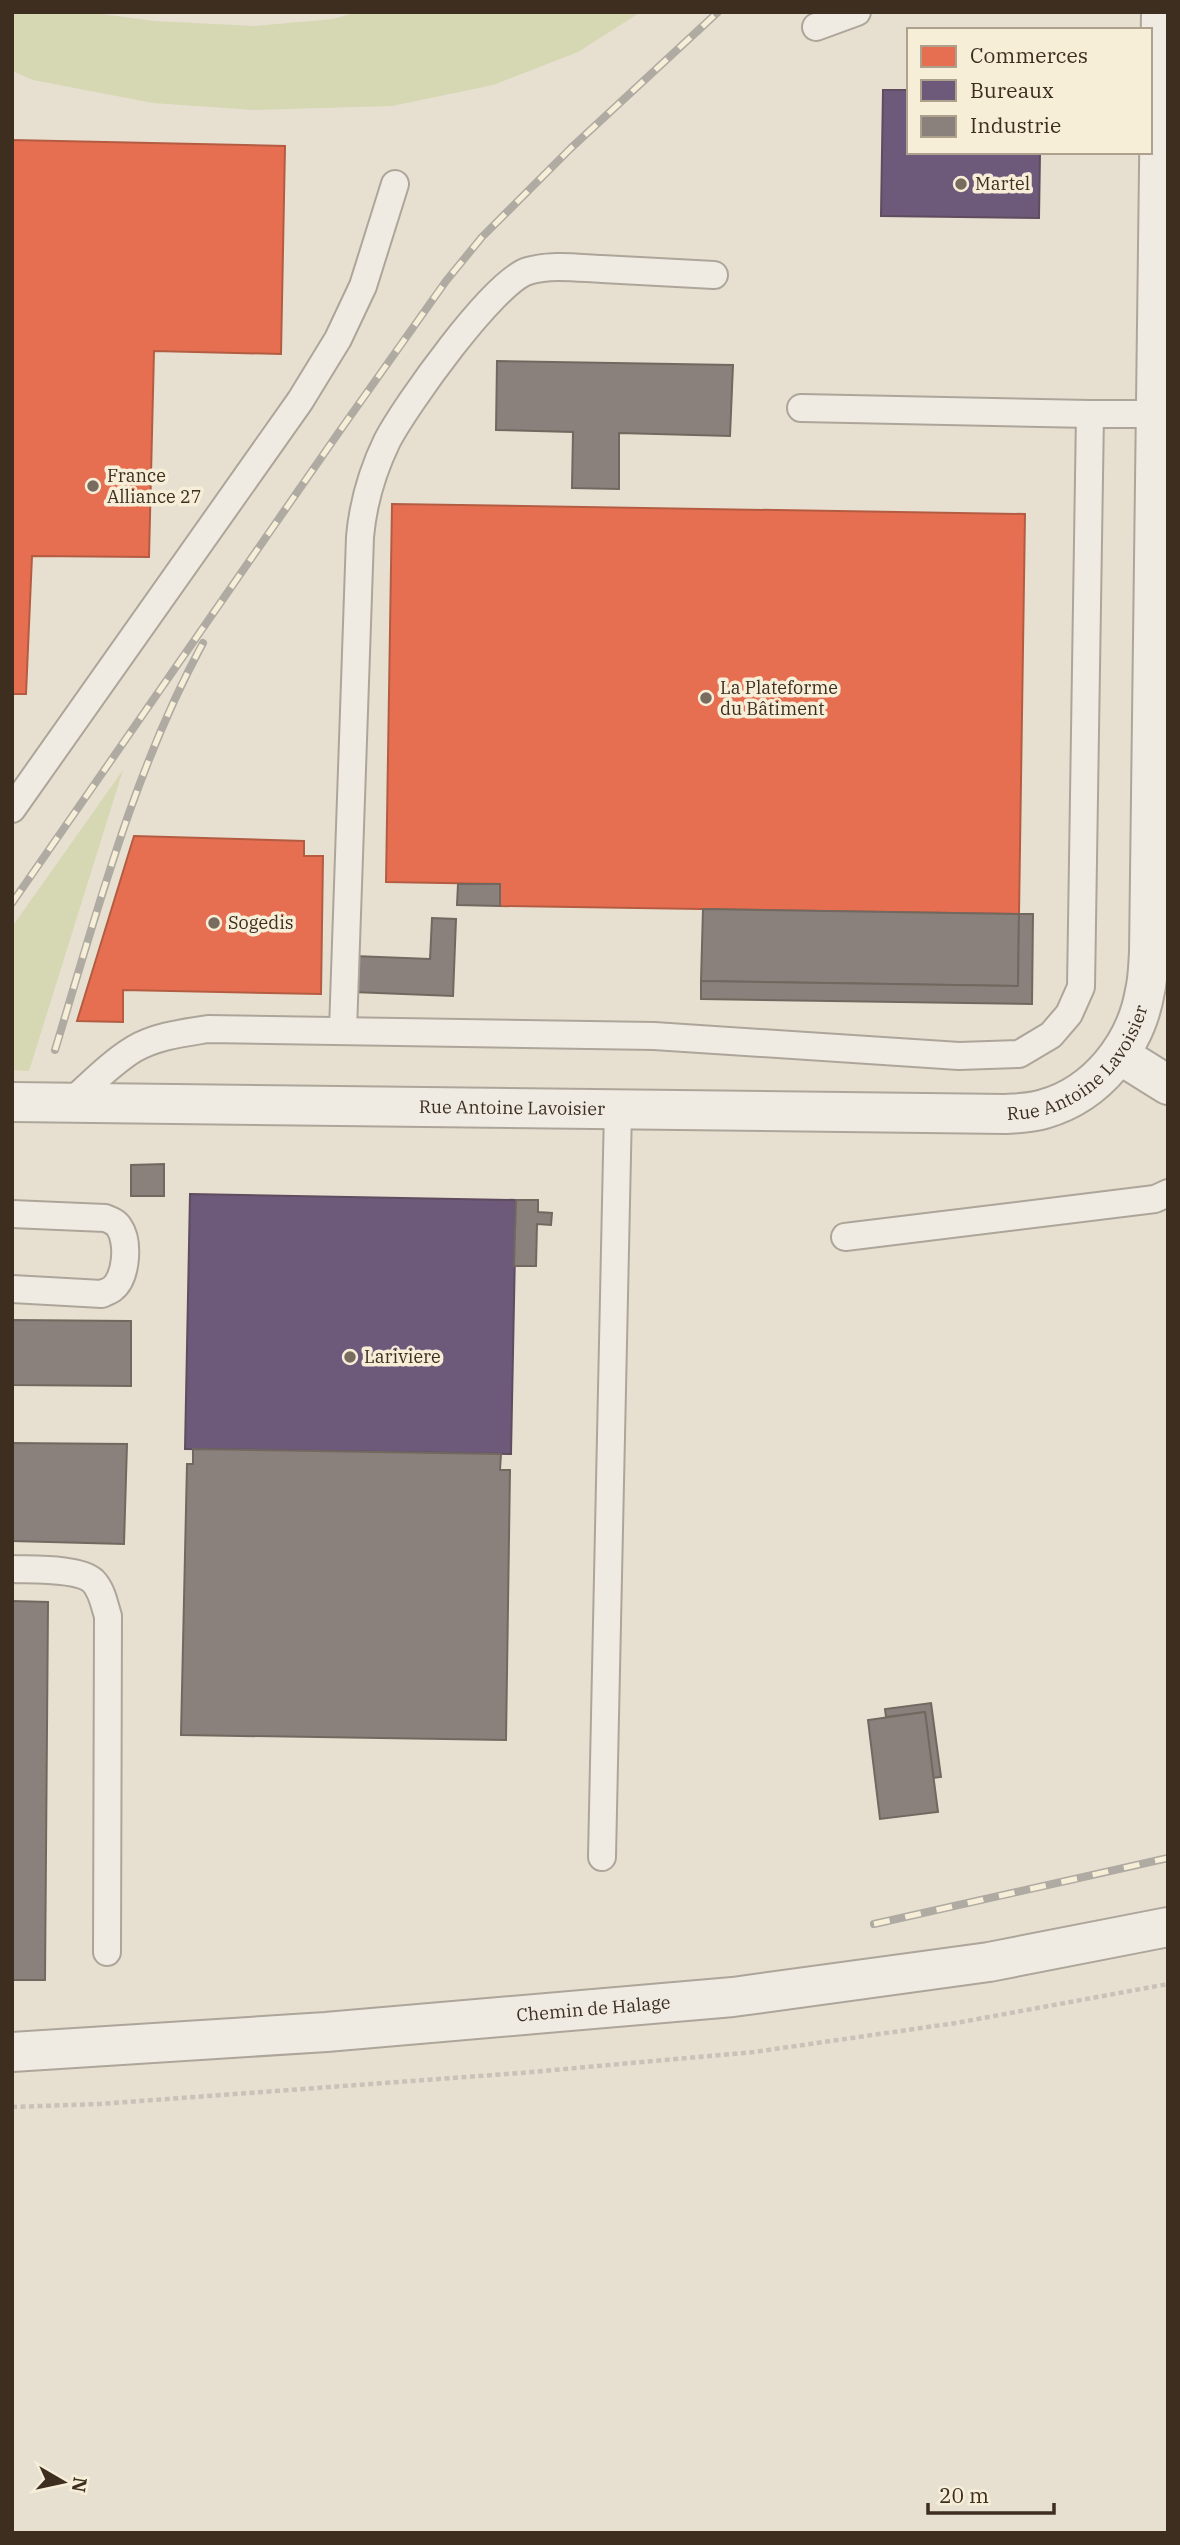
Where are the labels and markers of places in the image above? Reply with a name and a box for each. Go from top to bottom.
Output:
place label: Martel [975,172,1030,195]
marker: Martel [953,176,969,192]
place label: France Alliance 27 [107,464,202,508]
marker: France Alliance 27 [85,478,101,494]
place label: La Plateforme du Bâtiment [720,676,838,720]
marker: La Plateforme du Bâtiment [698,690,714,706]
place label: Sogedis [228,911,294,934]
marker: Sogedis [206,915,222,931]
place label: Lariviere [364,1345,441,1368]
marker: Lariviere [342,1349,358,1365]

